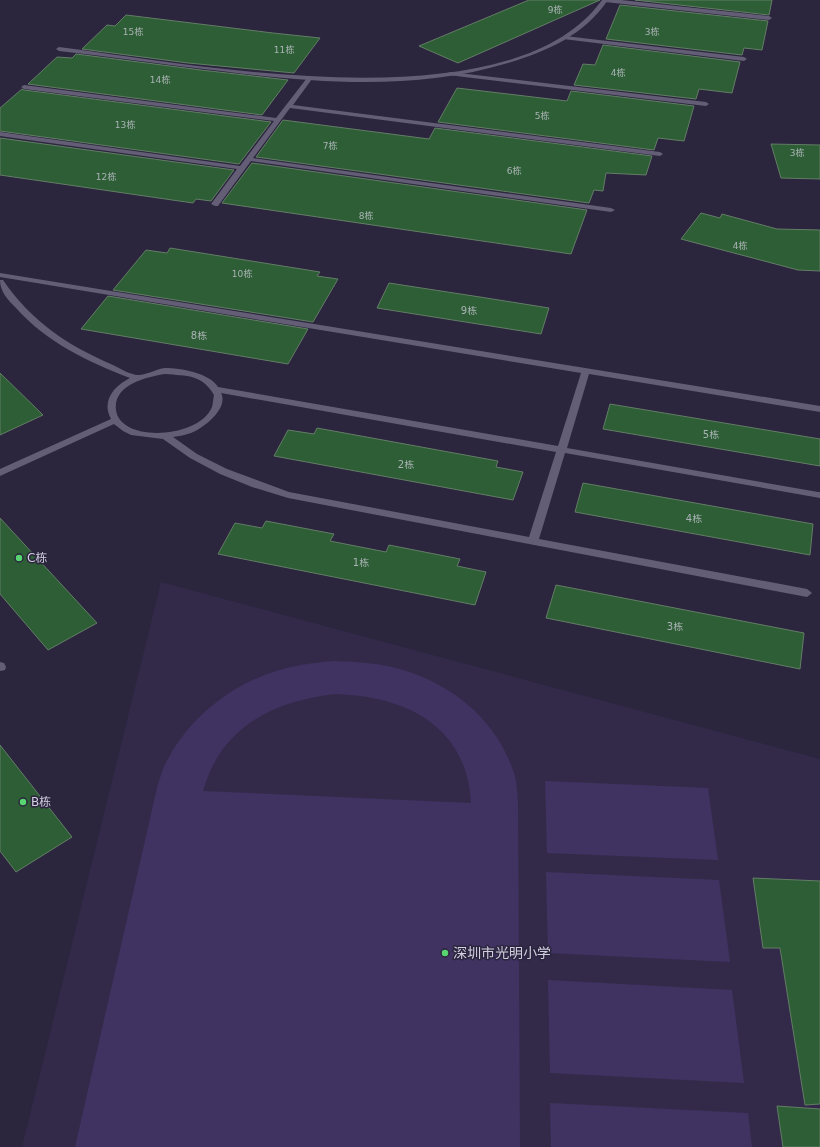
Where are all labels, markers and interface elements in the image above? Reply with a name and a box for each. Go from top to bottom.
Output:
house number: 9栋 [548,4,562,15]
house number: 15栋 [123,26,143,37]
house number: 3栋 [645,26,659,37]
house number: 11栋 [274,44,294,55]
house number: 4栋 [611,67,625,78]
house number: 14栋 [150,74,170,85]
house number: 5栋 [535,110,549,121]
house number: 13栋 [115,119,135,130]
house number: 7栋 [323,140,337,151]
house number: 3栋 [790,147,804,158]
house number: 6栋 [507,165,521,176]
house number: 12栋 [96,171,116,182]
house number: 8栋 [359,210,373,221]
house number: 4栋 [733,240,747,251]
house number: 10栋 [232,268,252,279]
house number: 9栋 [461,305,477,316]
house number: 8栋 [191,330,207,341]
house number: 5栋 [703,429,719,440]
house number: 2栋 [398,459,414,470]
house number: 4栋 [686,513,702,524]
place label: C栋 [27,551,47,565]
marker: C栋 [14,553,24,563]
house number: 1栋 [353,557,369,568]
house number: 3栋 [667,621,683,632]
place label: B栋 [31,795,51,809]
marker: B栋 [18,797,28,807]
place label: 深圳市光明小学 [453,945,551,961]
marker: 深圳市光明小学 [440,948,450,958]

